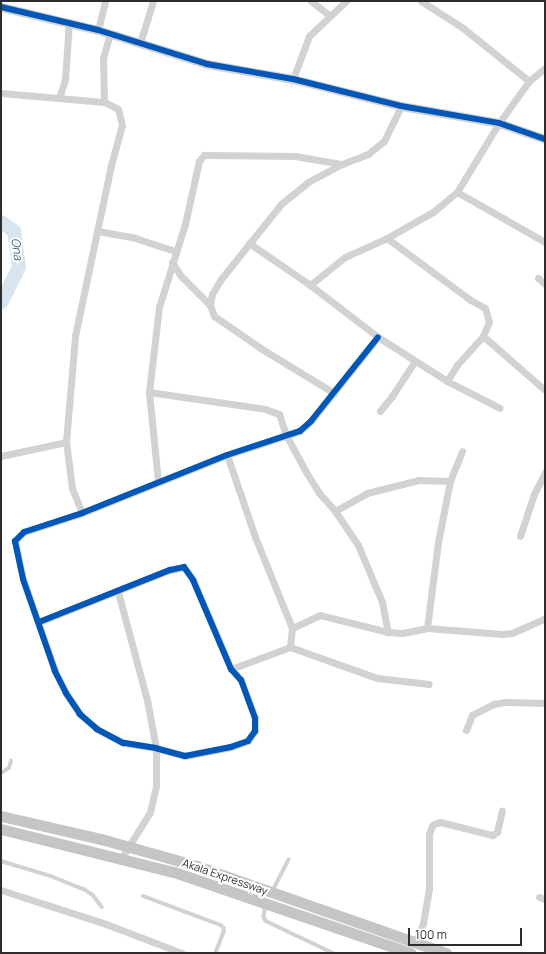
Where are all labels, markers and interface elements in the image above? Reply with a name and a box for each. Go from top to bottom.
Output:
water label: Ona [8,237,26,261]
street label: Akala Expressway [181,856,269,898]
scale bar [410,920,524,946]
text: 100 m [415,926,447,943]

